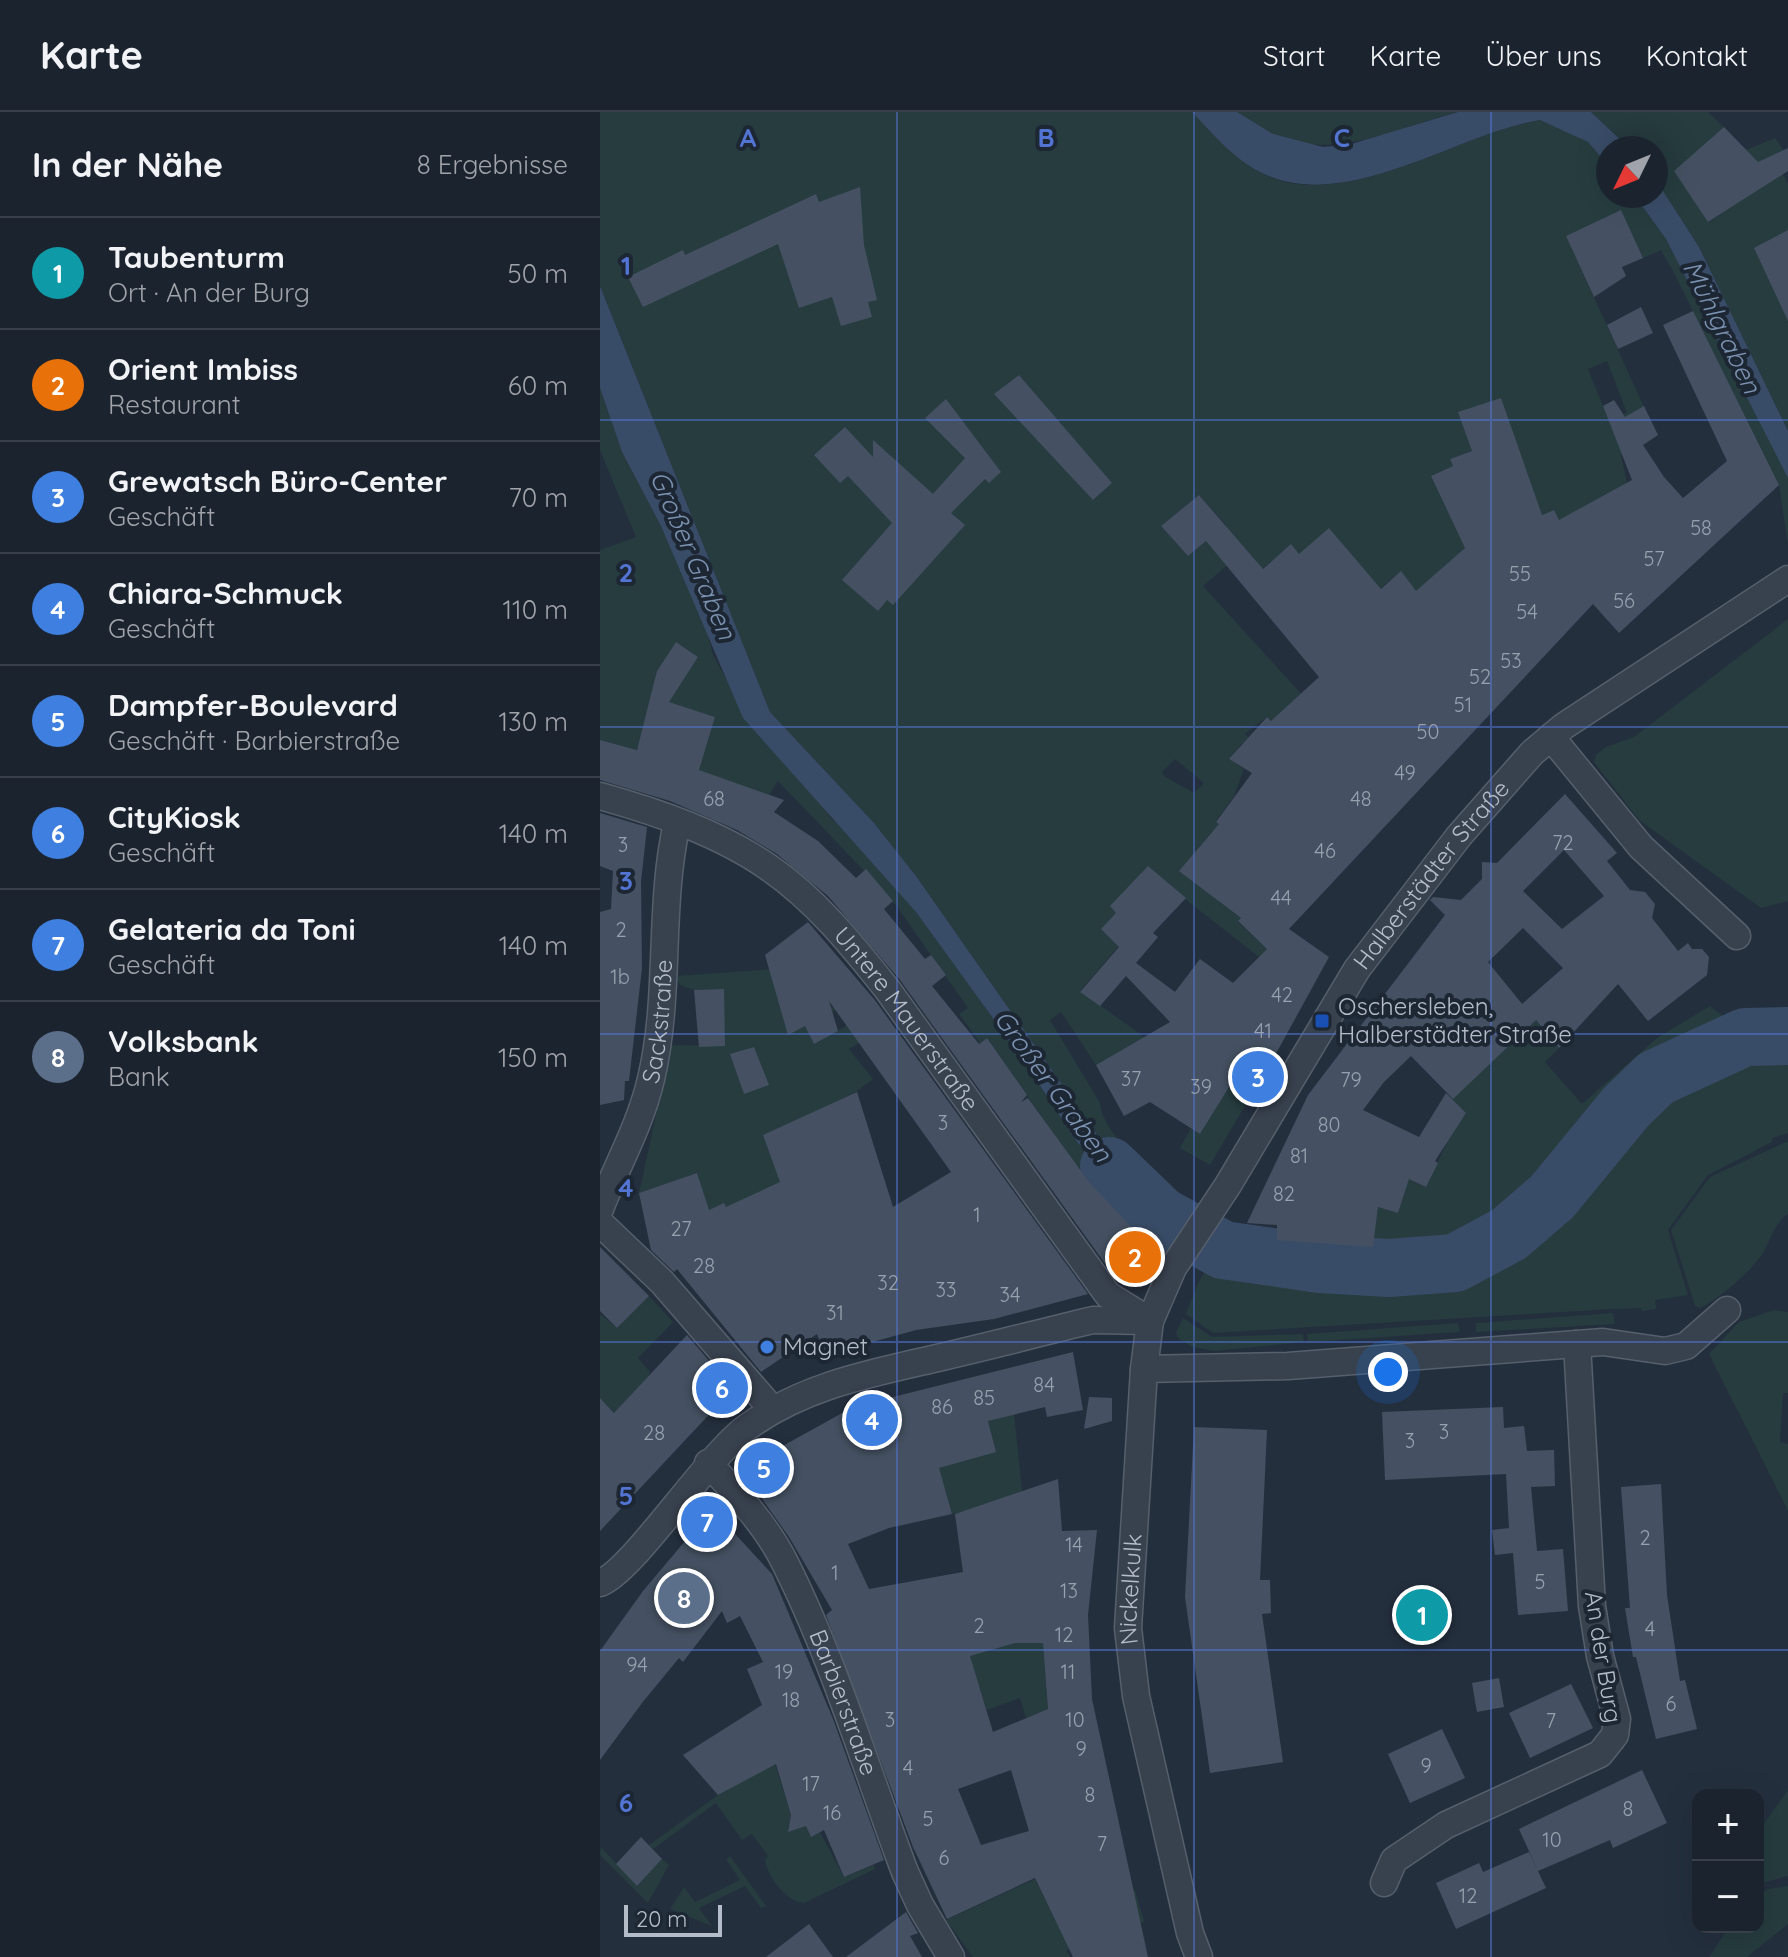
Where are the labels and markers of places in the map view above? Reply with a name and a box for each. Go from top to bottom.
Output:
place label: Oschersleben, Halberstädter Straße [1338,991,1572,1049]
marker: Oschersleben, Halberstädter Straße [1313,1012,1331,1030]
pin: 3 [1232,1047,1284,1107]
pin: 2 [1109,1227,1161,1287]
place label: Magnet [783,1331,868,1361]
marker: Magnet [758,1338,776,1356]
pin: 6 [696,1358,748,1418]
pin: 4 [846,1390,898,1450]
pin: 5 [738,1438,790,1498]
pin: 7 [681,1492,733,1552]
pin: 8 [658,1568,710,1628]
pin: 1 [1396,1585,1448,1645]

